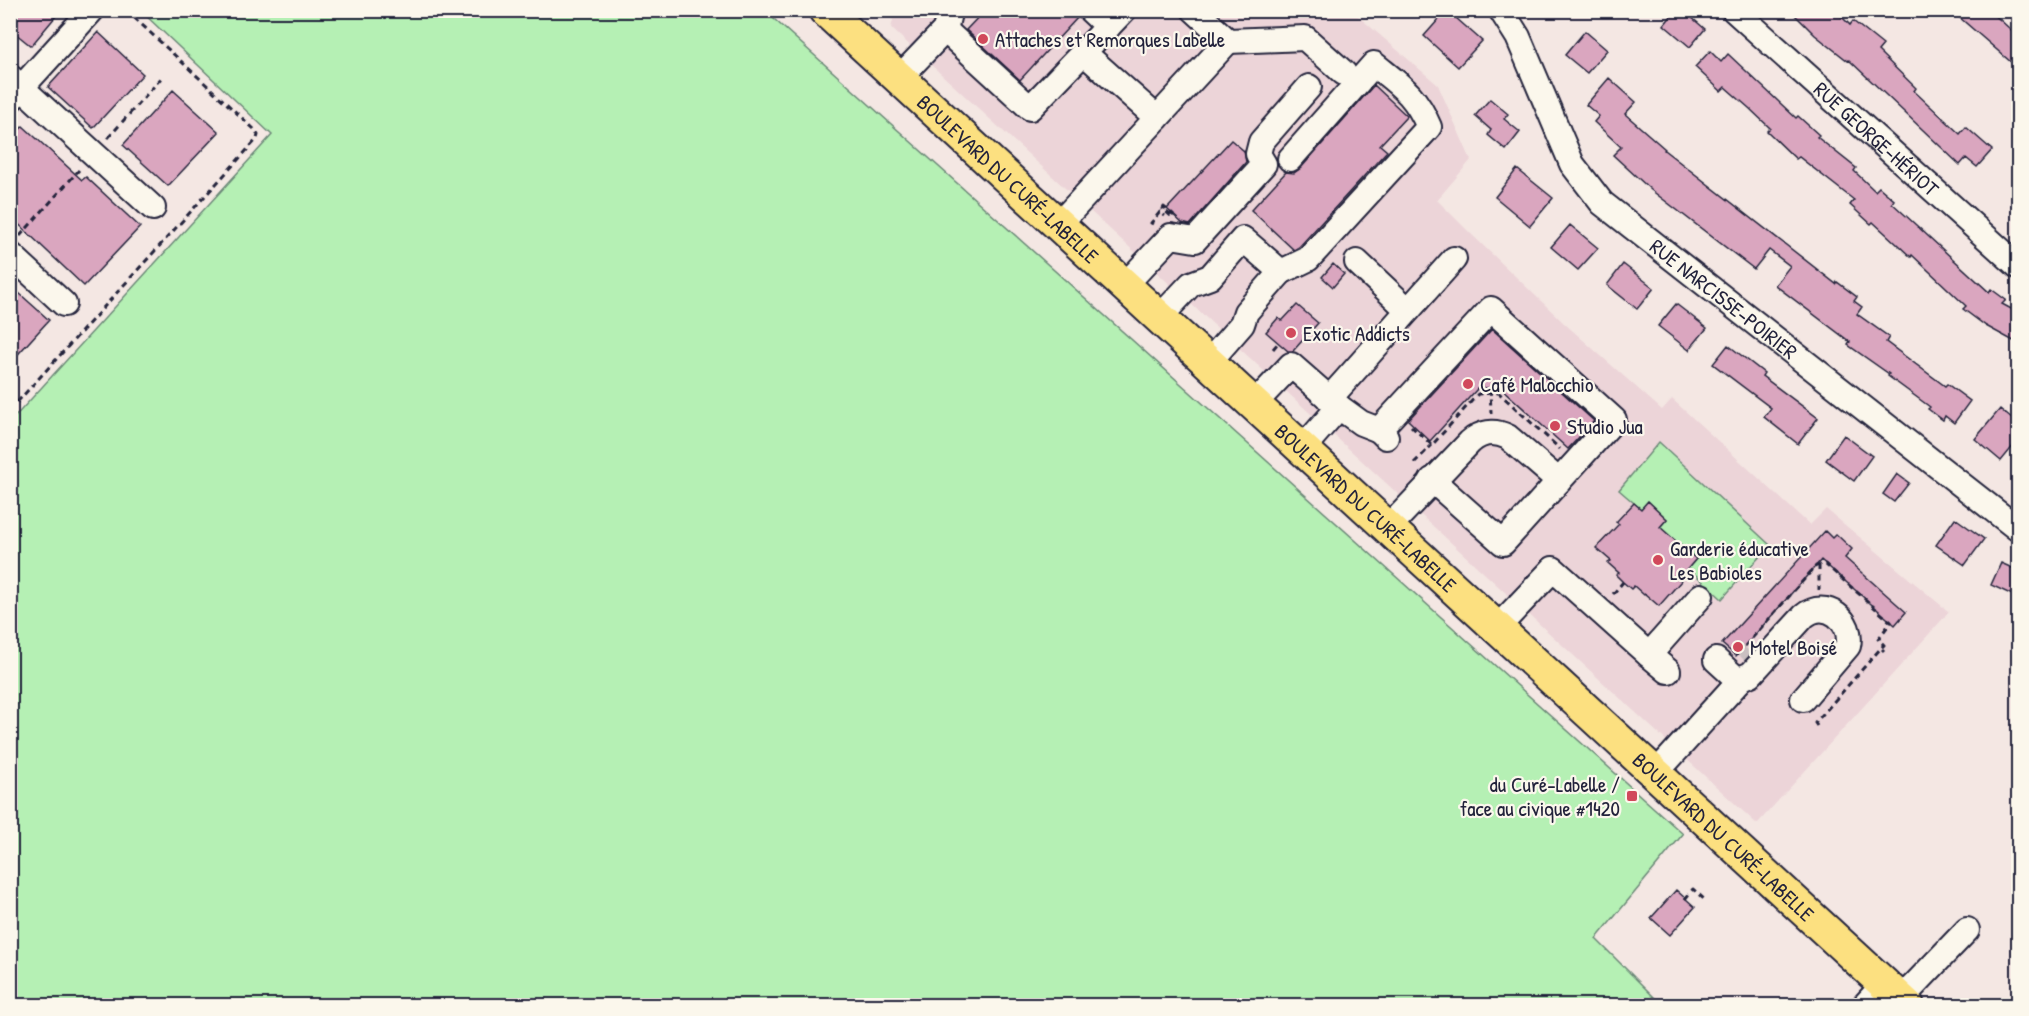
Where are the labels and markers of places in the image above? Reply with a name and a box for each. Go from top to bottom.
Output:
place label: Attaches et Remorques Labelle [995,25,1225,54]
marker: Attaches et Remorques Labelle [976,32,990,46]
place label: Exotic Addicts [1303,319,1410,348]
marker: Exotic Addicts [1284,326,1298,340]
place label: Café Malocchio [1480,370,1594,399]
marker: Café Malocchio [1461,377,1475,391]
place label: Studio Jua [1567,412,1643,441]
marker: Studio Jua [1548,419,1562,433]
place label: Garderie éducative Les Babioles [1670,534,1809,587]
marker: Garderie éducative Les Babioles [1651,553,1665,567]
place label: Motel Boisé [1750,633,1837,662]
marker: Motel Boisé [1731,640,1745,654]
place label: du Curé-Labelle / face au civique #1420 [1460,770,1620,823]
marker: du Curé-Labelle / face au civique #1420 [1625,789,1639,803]

